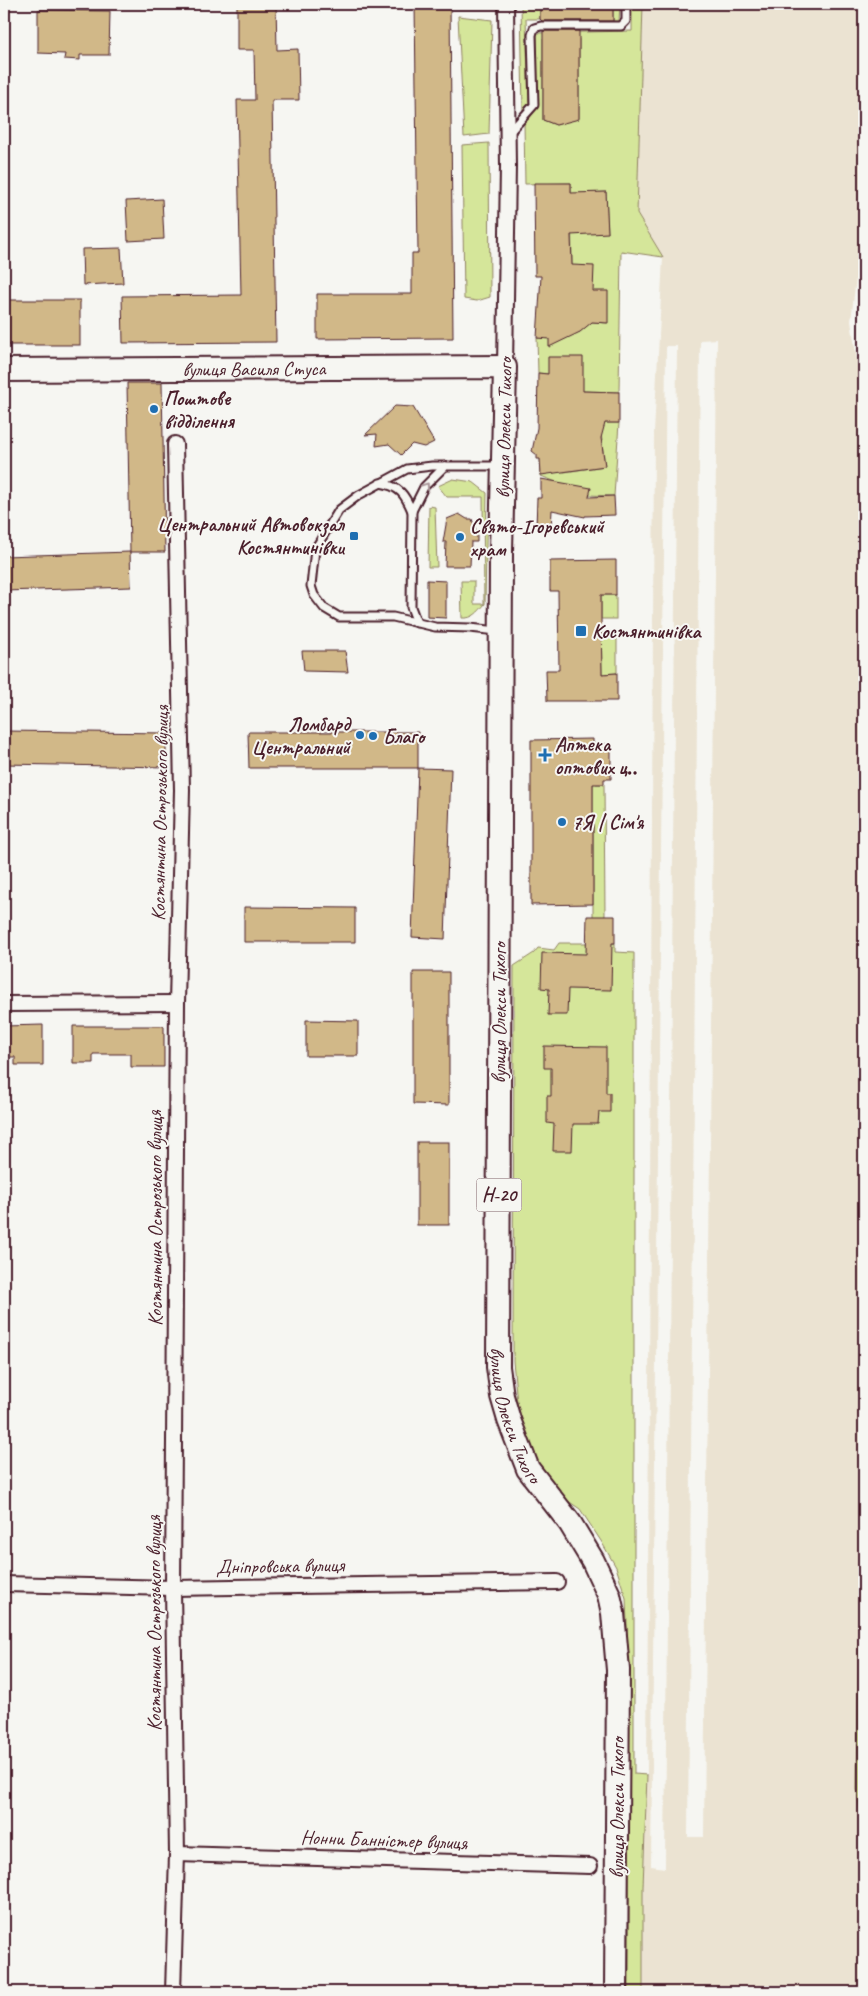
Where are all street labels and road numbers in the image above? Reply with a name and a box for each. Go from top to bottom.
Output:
street label: вулиця Олекси Тихого [490,355,518,499]
street label: вулиця Василя Стуса [182,356,328,381]
street label: Костянтина Острозького вулиця [146,704,174,921]
street label: вулиця Олекси Тихого [487,941,512,1084]
street label: Костянтина Острозького вулиця [143,1109,168,1326]
road number: Н-20 [476,1178,522,1212]
street label: вулиця Олекси Тихого [485,1347,548,1490]
street label: Костянтина Острозького вулиця [142,1514,167,1731]
street label: Дніпровська вулиця [216,1552,346,1580]
street label: вулиця Олекси Тихого [605,1736,630,1879]
street label: Нонни Банністер вулиця [300,1825,468,1855]

